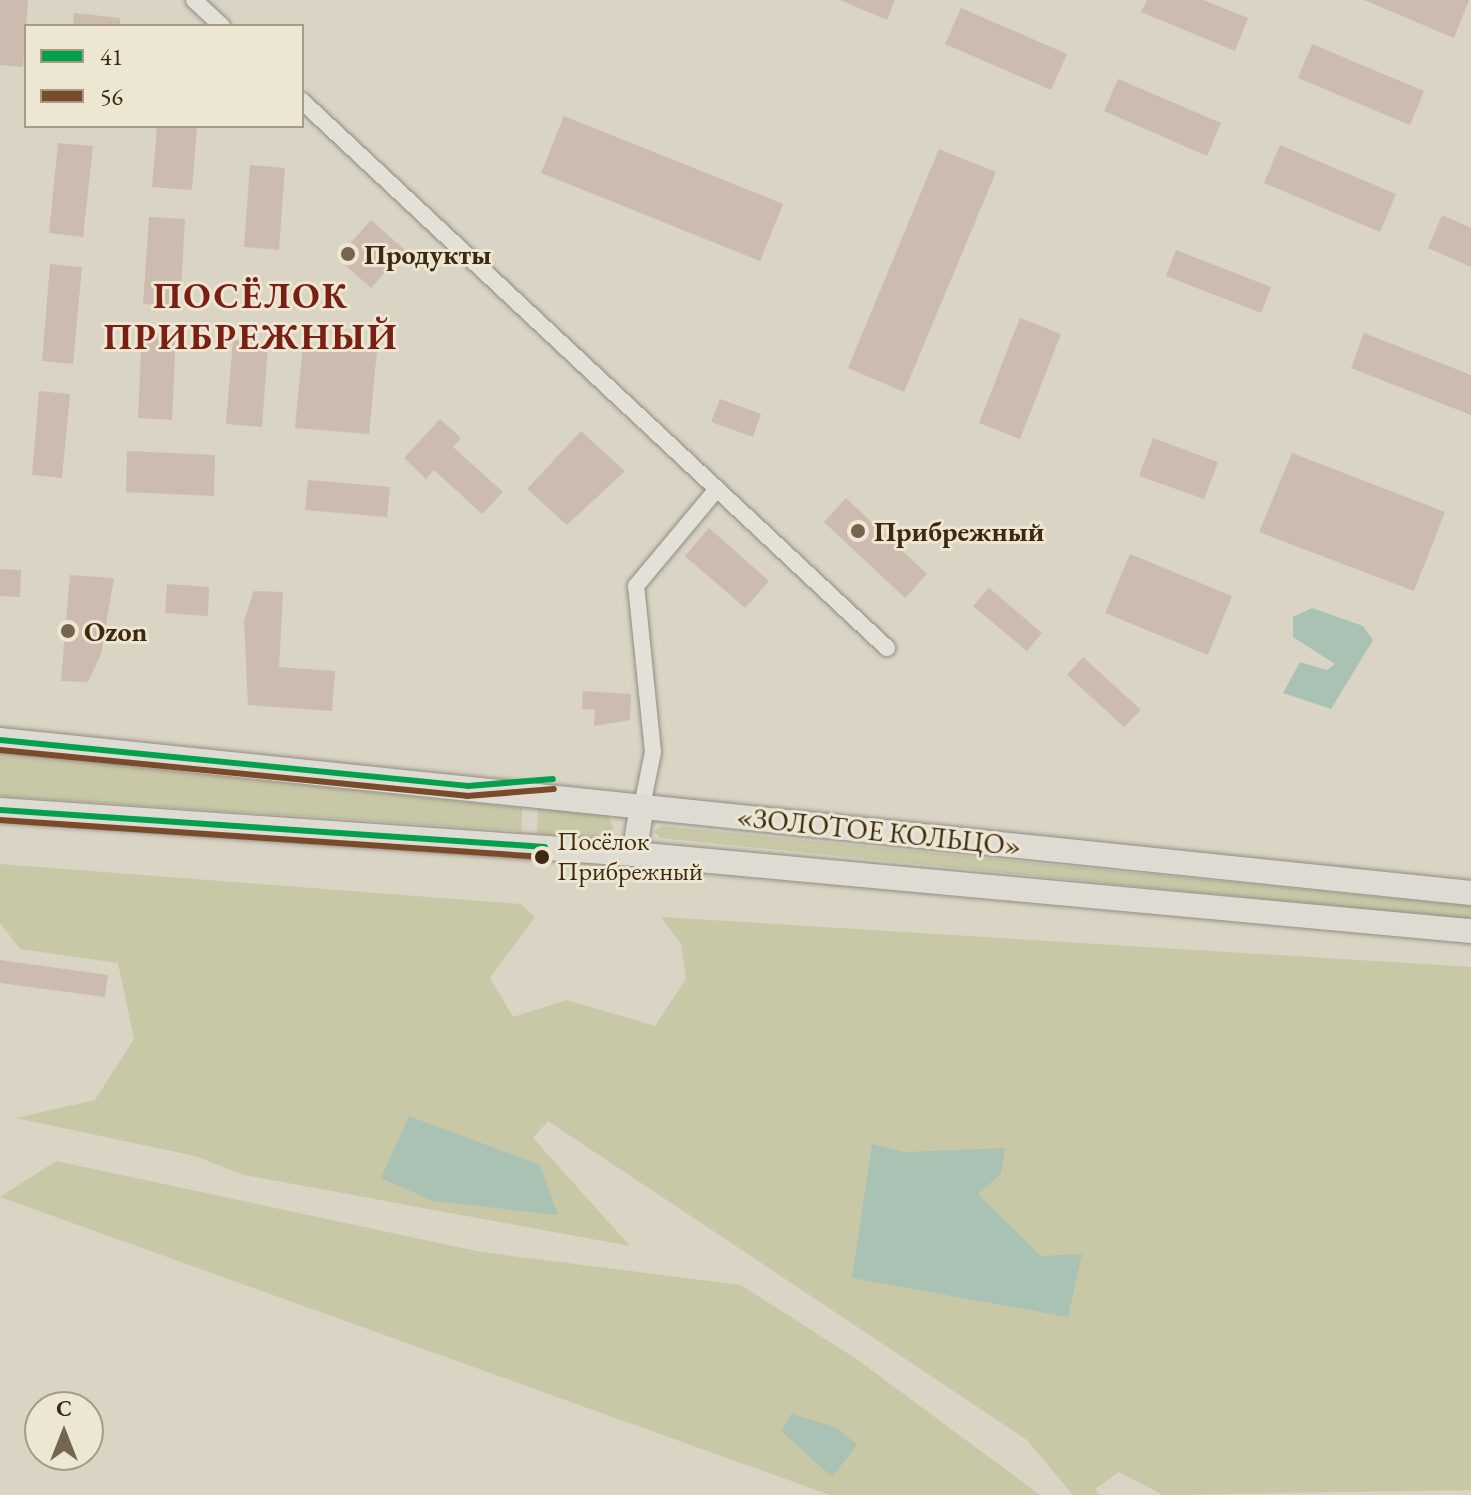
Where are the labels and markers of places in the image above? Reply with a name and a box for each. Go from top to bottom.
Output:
place label: Продукты [364,237,491,271]
marker: Продукты [339,245,357,263]
place label: Прибрежный [874,514,1044,548]
marker: Прибрежный [849,522,867,540]
place label: Ozon [84,614,147,648]
marker: Ozon [59,622,77,640]
place label: Посёлок Прибрежный [557,826,703,888]
marker: Посёлок Прибрежный [534,849,550,865]

